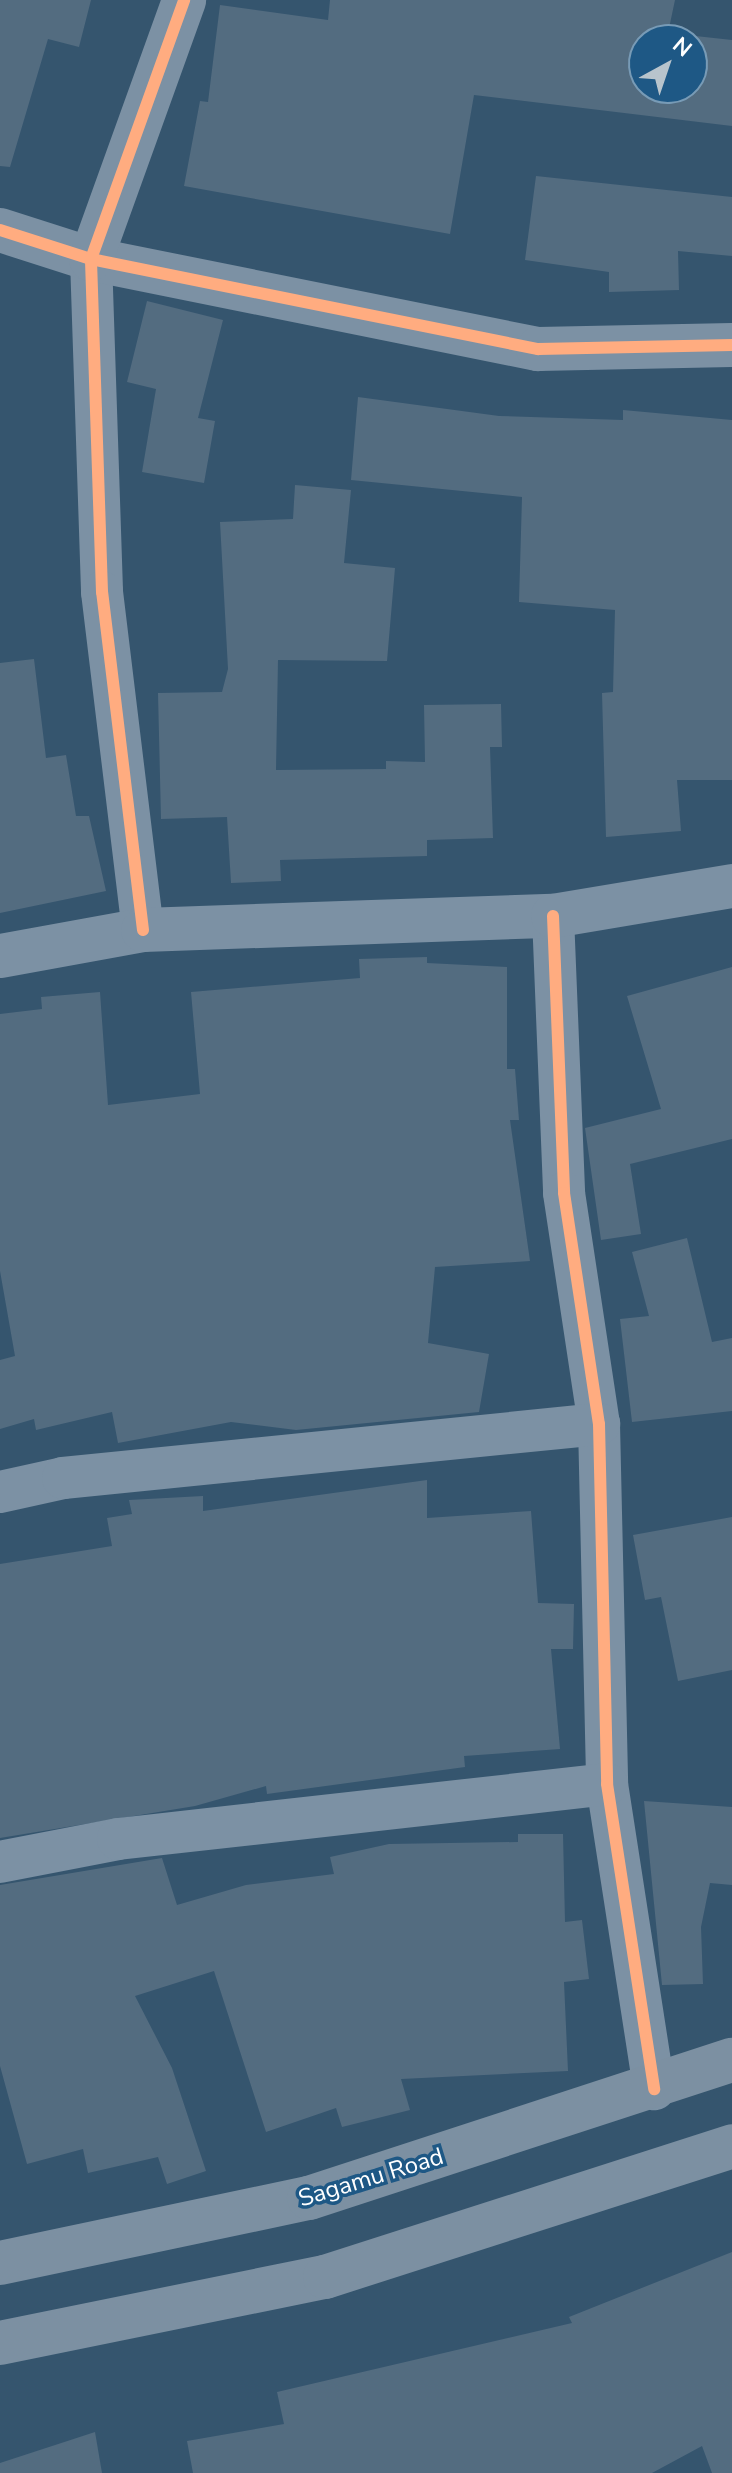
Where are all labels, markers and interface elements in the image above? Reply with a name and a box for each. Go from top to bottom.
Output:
north arrow [628,24,708,104]
text: N [666,30,698,64]
street label: Sagamu Road [295,2142,447,2214]

